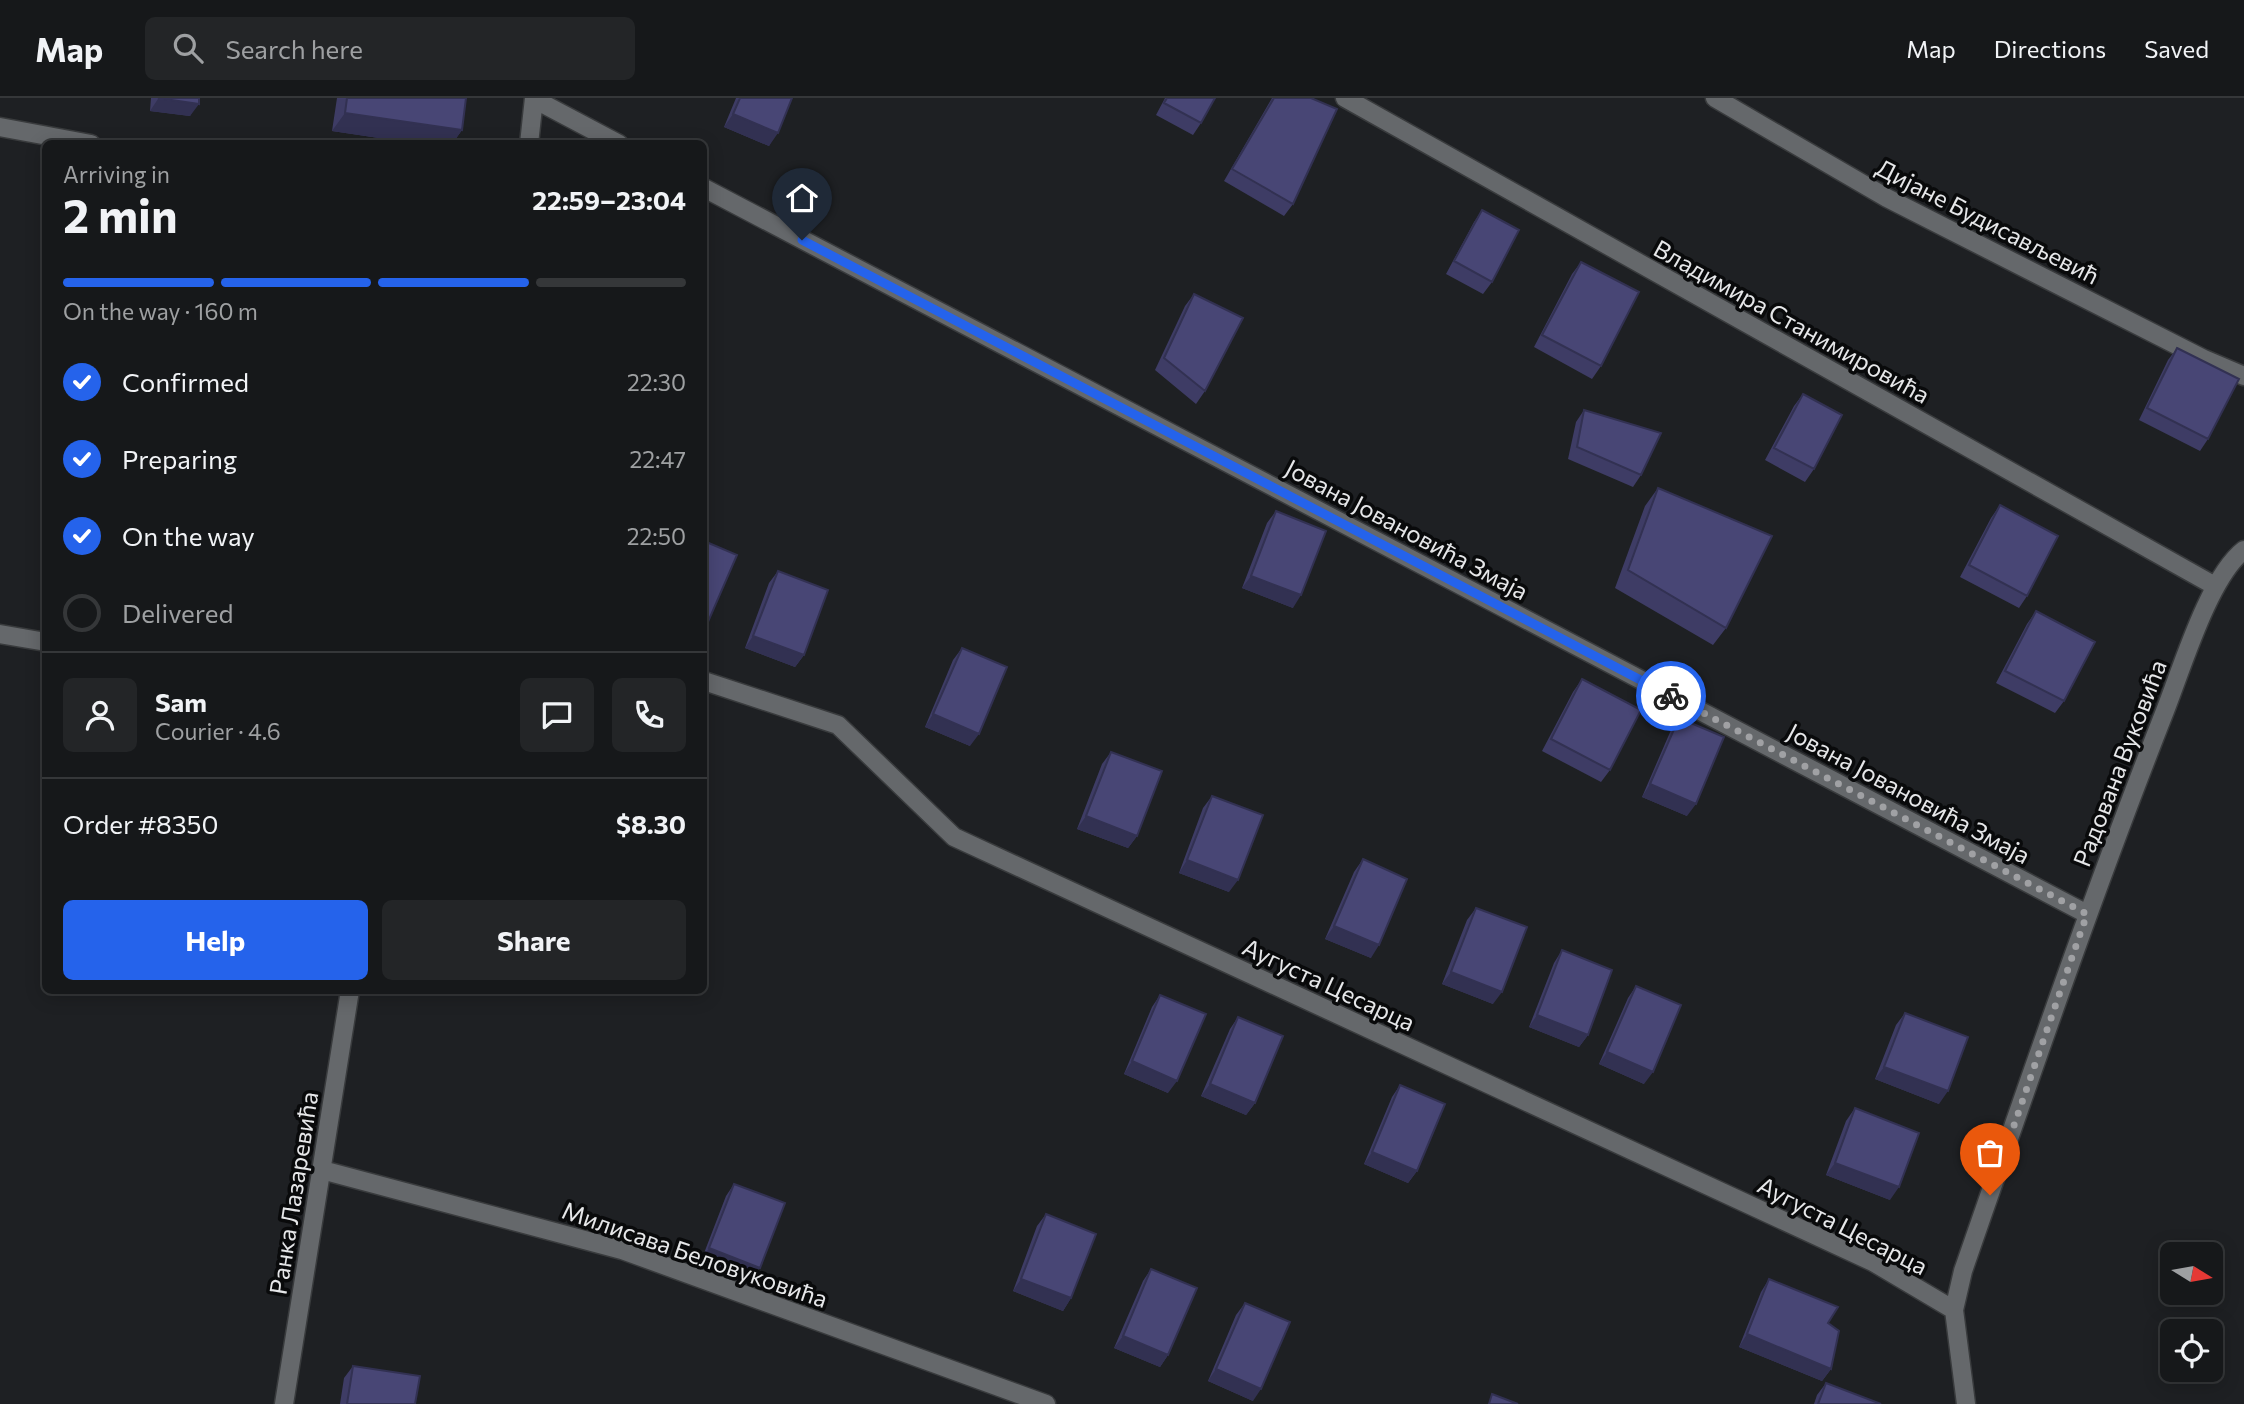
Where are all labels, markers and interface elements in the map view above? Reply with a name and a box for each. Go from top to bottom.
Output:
search box [145,17,635,80]
text: Map [35,28,103,69]
icon: search [169,29,207,67]
text: Search here [225,33,363,64]
text: Map [1906,34,1956,63]
text: Directions [1994,34,2106,63]
text: Saved [2144,34,2209,63]
street label: Дијане Будисављевић [1872,152,2104,290]
text: Arriving in [63,160,170,188]
pin [772,168,832,240]
icon: home [783,179,821,217]
text: 22:59–23:04 [532,184,686,215]
text: 2 min [63,186,178,242]
street label: Владимира Станимировића [1649,233,1935,409]
text: On the way · 160 m [63,297,258,325]
icon: check [63,363,101,401]
text: Confirmed [122,366,249,397]
text: 22:30 [627,368,686,396]
icon: check [63,440,101,478]
text: Preparing [122,443,237,474]
text: 22:47 [630,445,686,473]
street label: Јована Јовановића Змаја [1281,453,1533,605]
icon: check [63,517,101,555]
text: On the way [122,520,255,551]
text: 22:50 [627,522,686,550]
text: Delivered [122,597,233,628]
street label: Радована Вуковића [2066,656,2172,870]
courier [1636,661,1706,731]
icon: bike [1652,677,1690,715]
button: person [63,678,137,752]
button: chat [520,678,594,752]
button: phone [612,678,686,752]
text: Sam [155,686,207,717]
text: Courier · 4.6 [155,717,281,745]
street label: Јована Јовановића Змаја [1783,717,2035,869]
text: Order #8350 [63,808,218,839]
text: $8.30 [616,808,686,839]
button: Help [63,900,368,980]
button: Share [382,900,686,980]
street label: Аугуста Цесарца [1238,931,1420,1037]
street label: Ранка Лазаревића [263,1090,323,1296]
pin [1960,1123,2020,1195]
icon: bag [1971,1134,2009,1172]
street label: Аугуста Цесарца [1753,1170,1933,1280]
street label: Милисава Беловуковића [558,1195,832,1313]
north arrow [2160,1242,2222,1306]
map controls [2160,1242,2223,1382]
button: locate [2160,1319,2223,1382]

